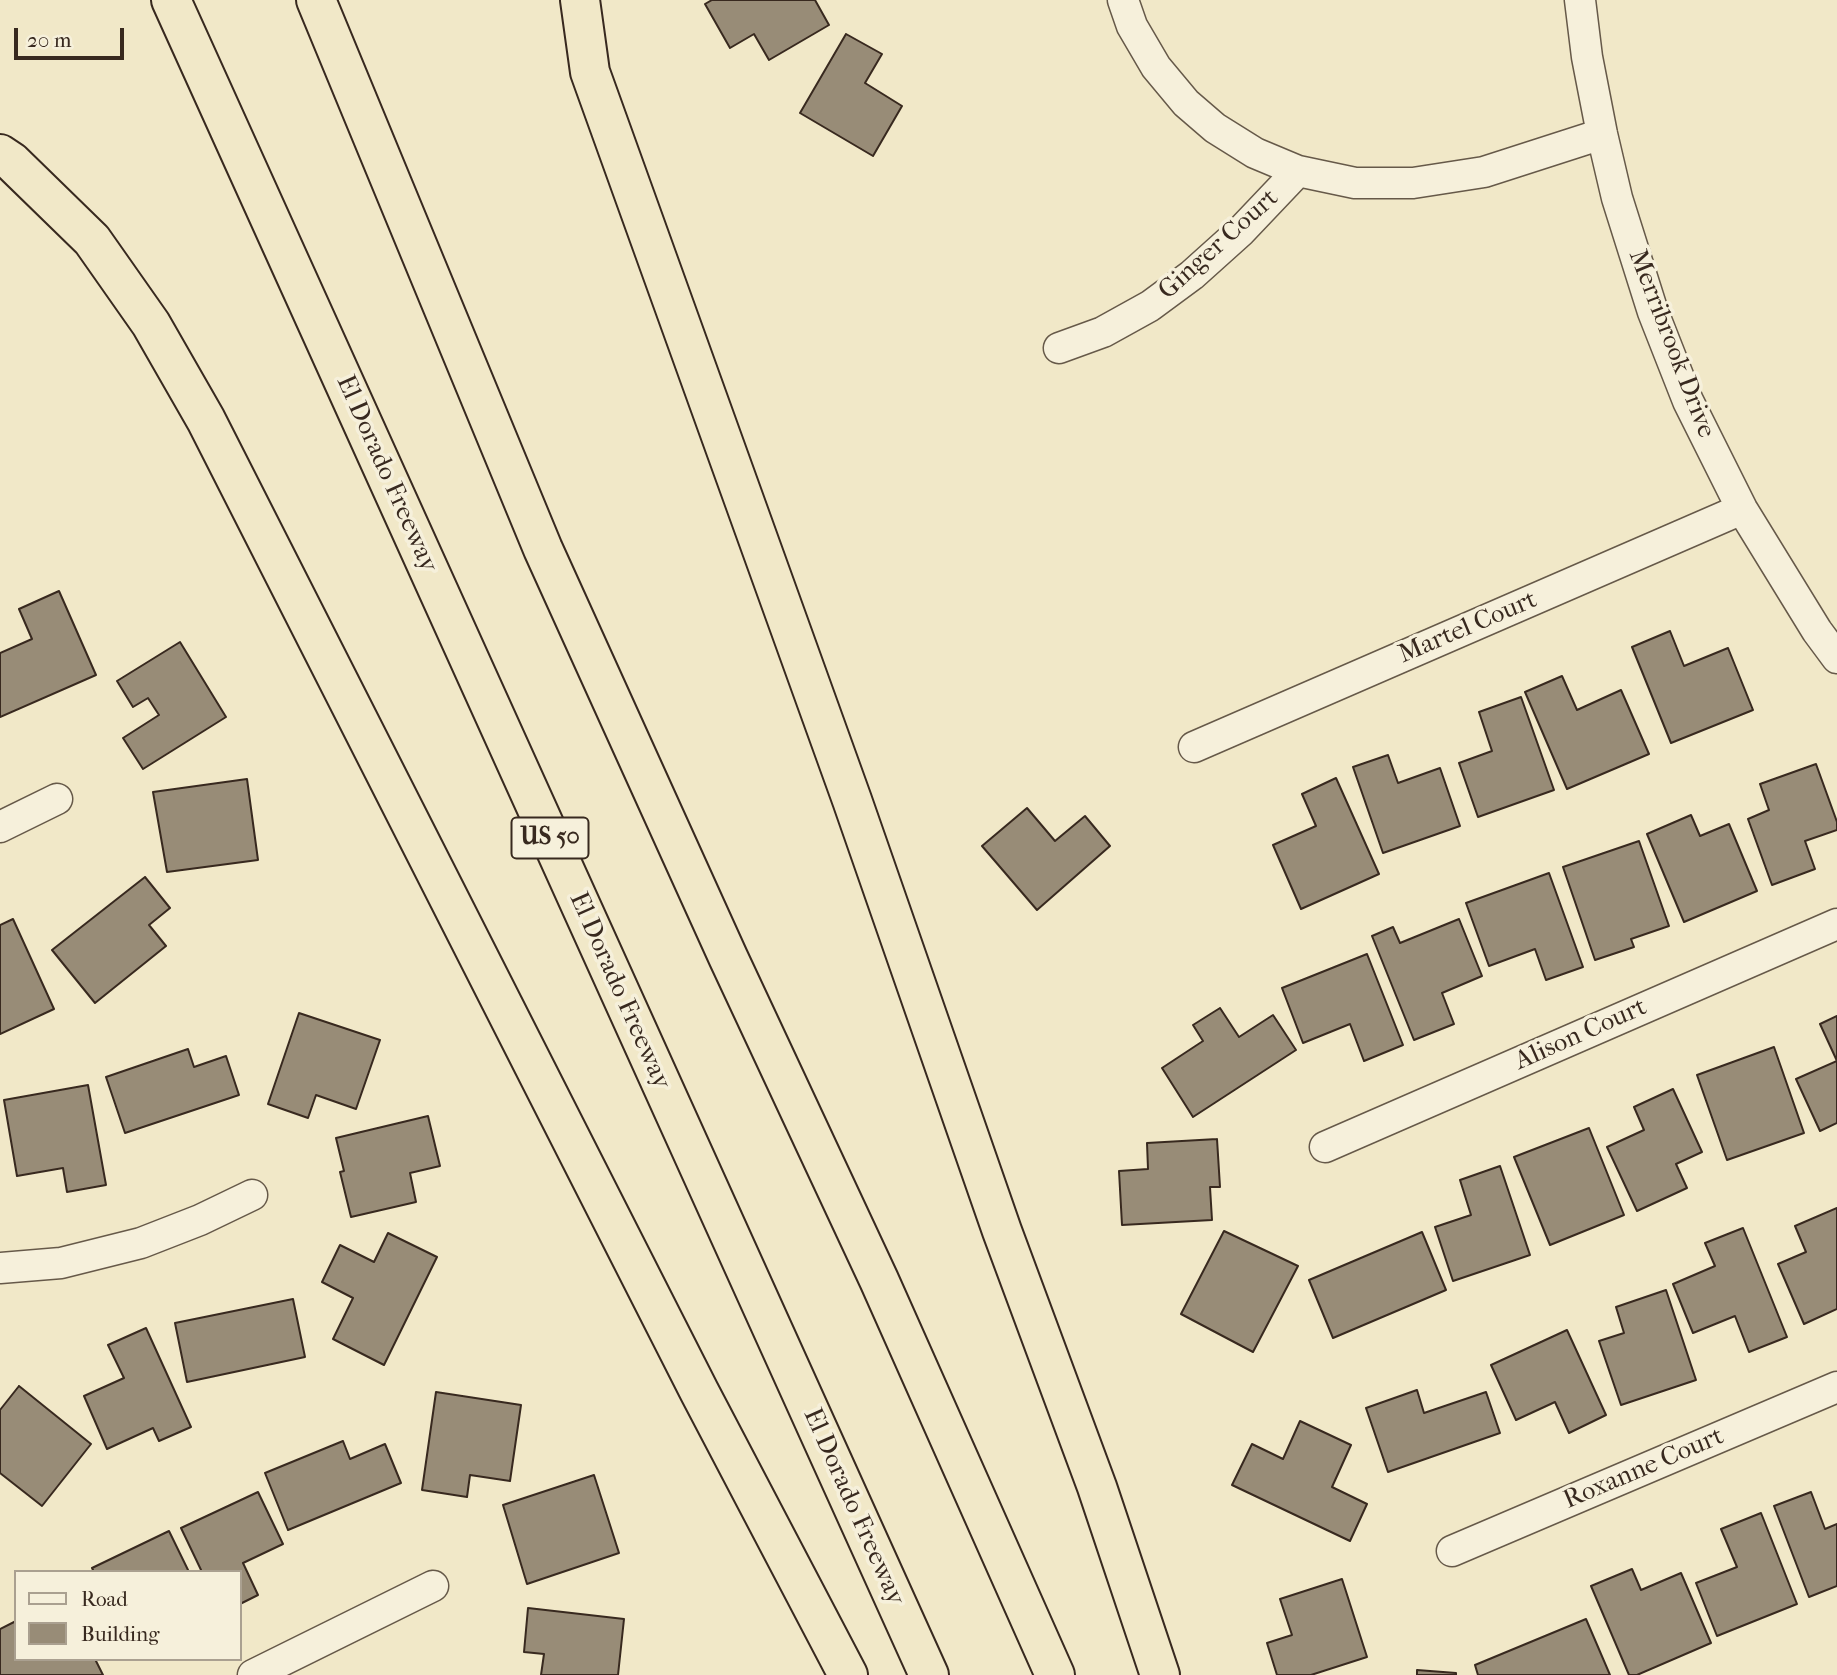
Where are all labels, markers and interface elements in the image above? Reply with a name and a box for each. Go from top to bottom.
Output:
scale bar [18,14,128,58]
text: 20 m [27,28,71,52]
street label: Ginger Court [1153,183,1285,307]
street label: Merribrook Drive [1621,246,1721,442]
street label: El Dorado Freeway [329,371,443,577]
street label: Martel Court [1394,585,1542,671]
road number: US 50 [512,818,588,858]
street label: El Dorado Freeway [562,888,676,1094]
street label: Alison Court [1510,992,1652,1078]
street label: El Dorado Freeway [796,1404,910,1610]
street label: Roxanne Court [1559,1421,1729,1517]
legend [14,1570,242,1661]
text: Road [81,1587,128,1611]
text: Building [81,1622,159,1646]

